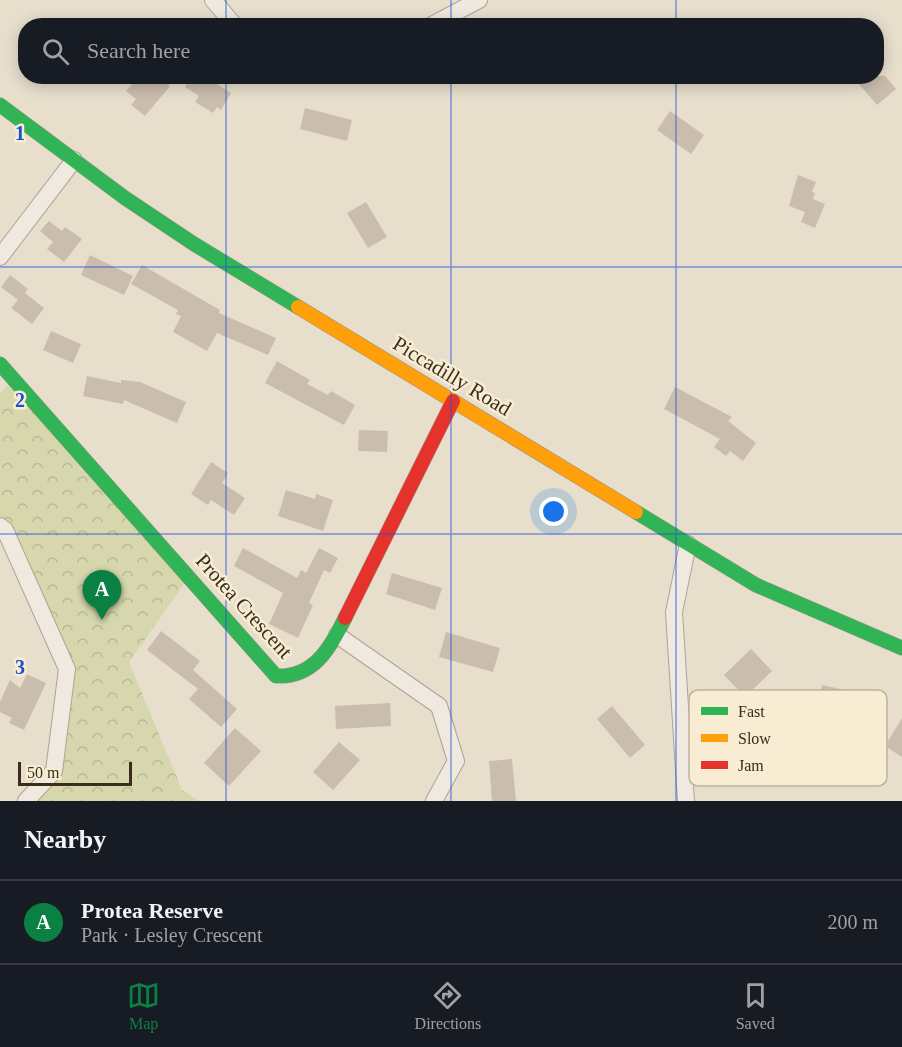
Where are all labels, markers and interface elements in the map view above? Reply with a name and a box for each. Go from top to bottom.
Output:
search box [18,18,884,84]
icon: search [39,35,72,68]
text: Search here [87,38,190,63]
text: 1 [15,122,25,144]
street label: Piccadilly Road [389,331,516,421]
text: 2 [15,389,25,411]
your location [539,497,568,526]
street label: Protea Crescent [191,549,297,663]
pin: A [82,570,122,620]
text: 3 [15,656,25,678]
legend [689,690,887,786]
text: Fast [738,703,765,720]
text: Slow [738,730,771,747]
text: Jam [738,757,764,774]
scale bar [18,759,132,786]
text: 50 m [27,764,59,781]
text: Nearby [24,825,106,854]
text: Protea Reserve [81,898,223,923]
text: A [36,911,51,933]
text: 200 m [827,911,878,933]
text: Park · Lesley Crescent [81,924,263,946]
tab: Map [127,979,160,1033]
tab: Directions [415,979,481,1033]
tab: Saved [736,979,775,1033]

